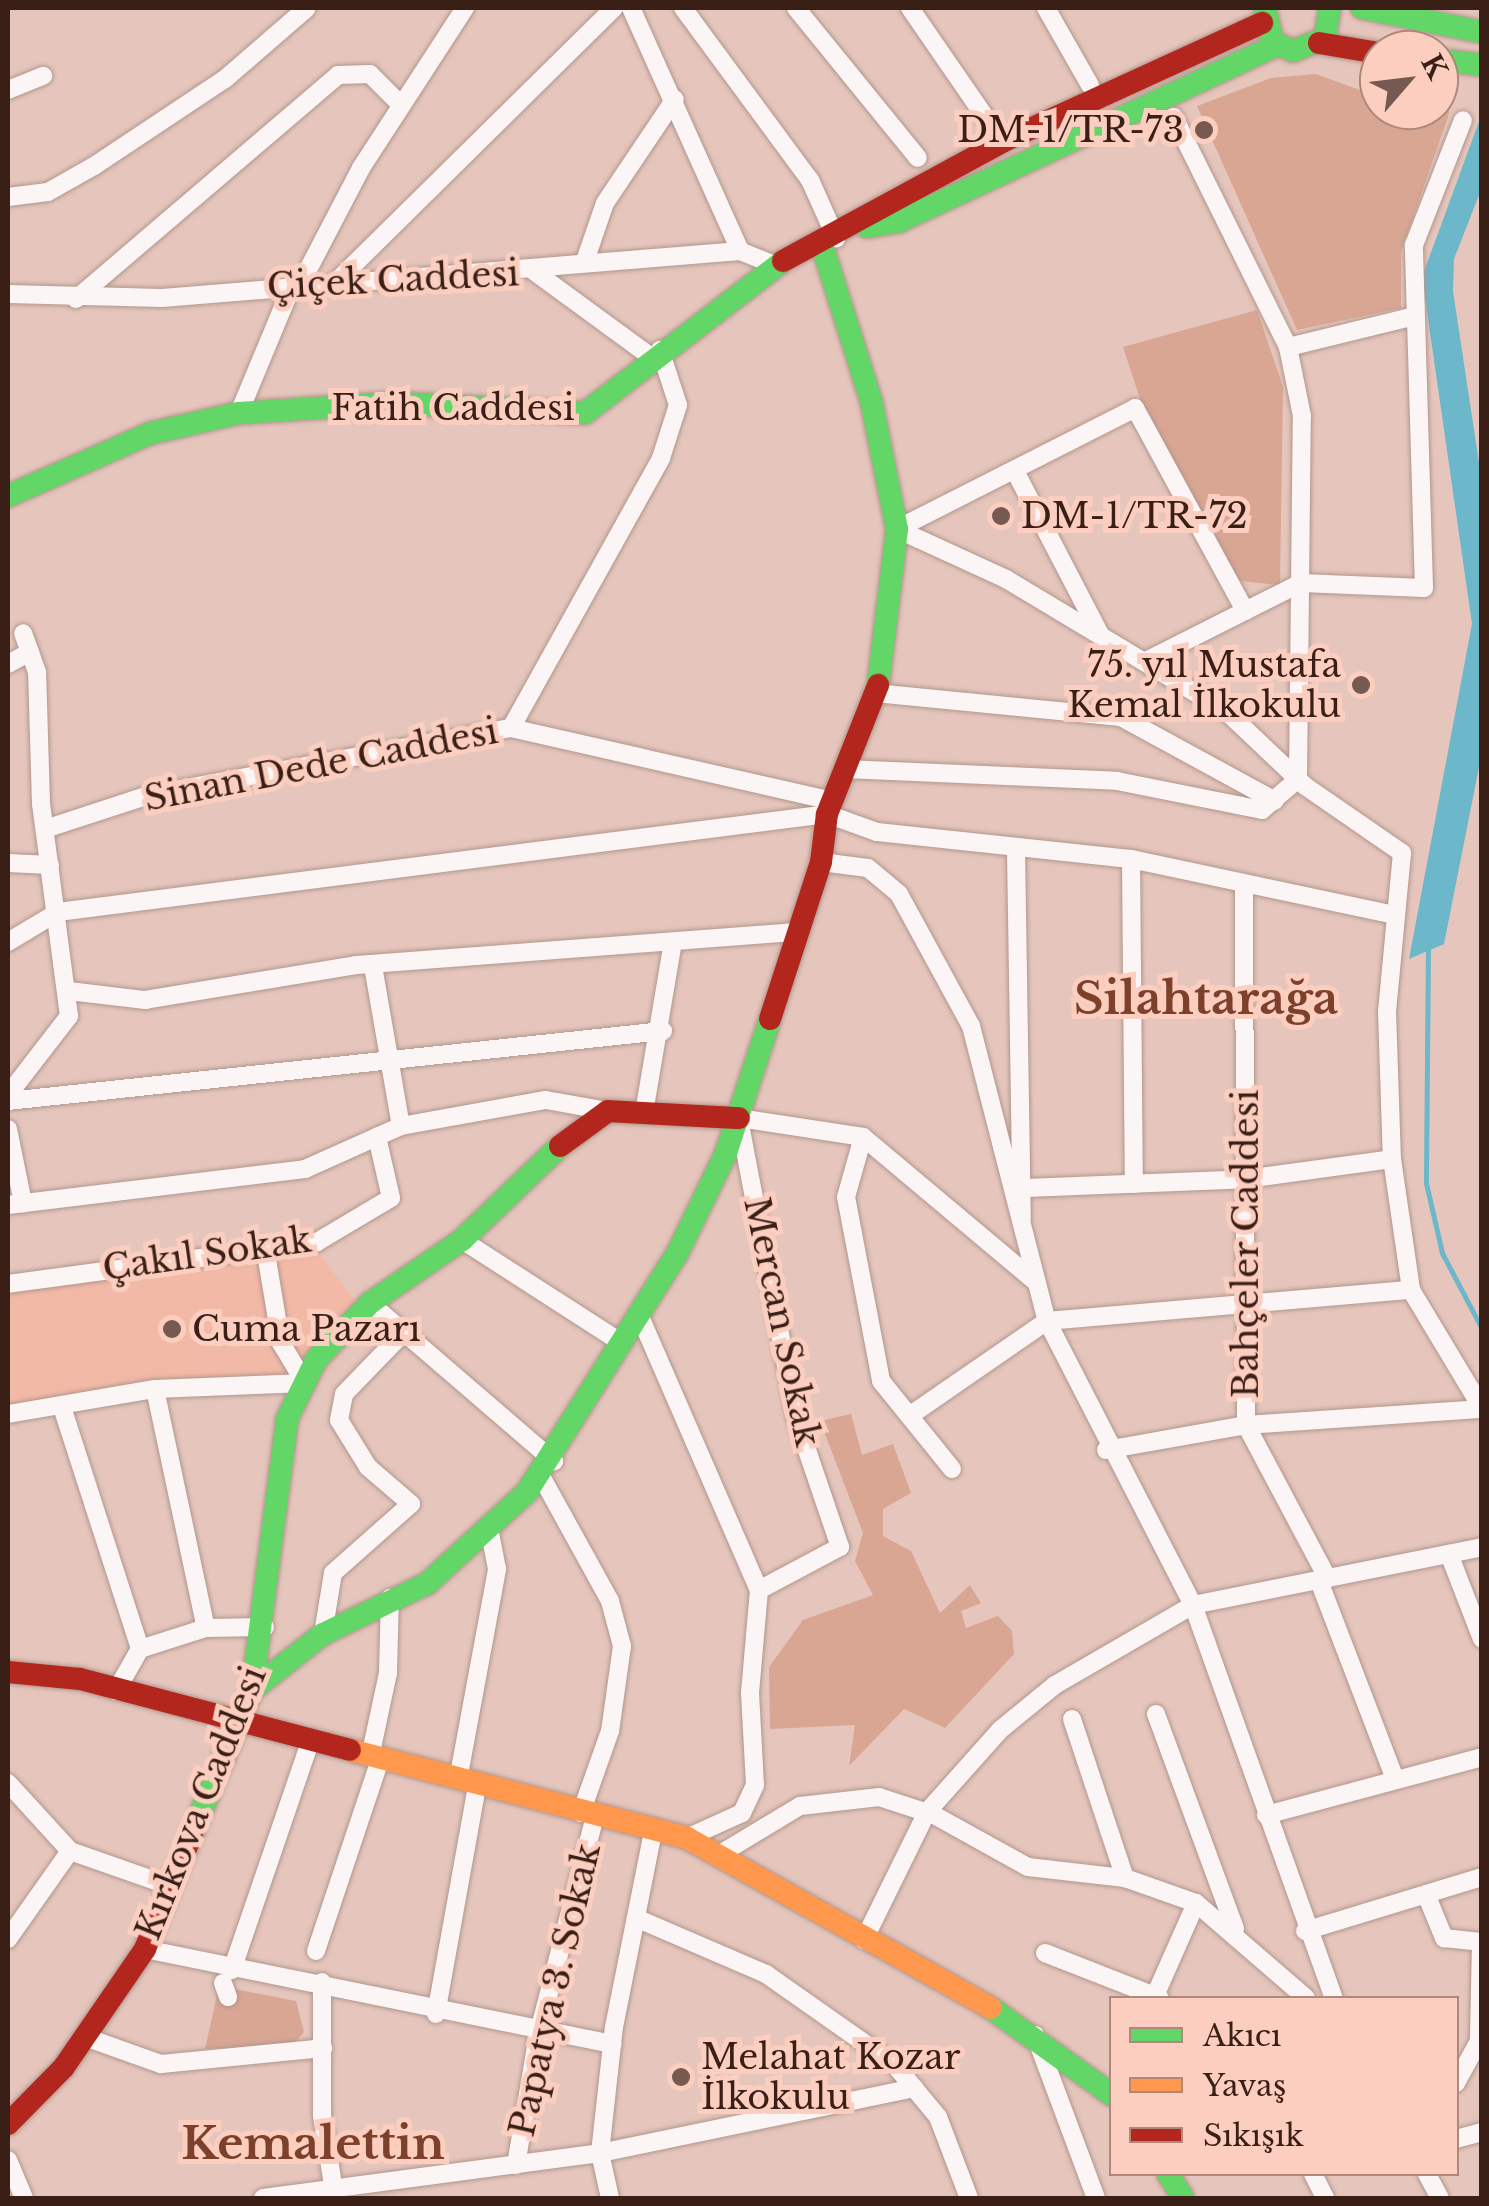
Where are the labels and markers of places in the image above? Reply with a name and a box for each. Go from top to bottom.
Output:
place label: DM-1/TR-73 [957,109,1184,151]
marker: DM-1/TR-73 [1193,119,1215,141]
place label: DM-1/TR-72 [1021,495,1248,537]
marker: DM-1/TR-72 [990,505,1012,527]
place label: 75. yıl Mustafa Kemal İlkokulu [1067,644,1341,726]
marker: 75. yıl Mustafa Kemal İlkokulu [1350,674,1372,696]
place label: Cuma Pazarı [192,1308,421,1350]
marker: Cuma Pazarı [161,1318,183,1340]
place label: Melahat Kozar İlkokulu [701,2036,960,2118]
marker: Melahat Kozar İlkokulu [670,2066,692,2088]

